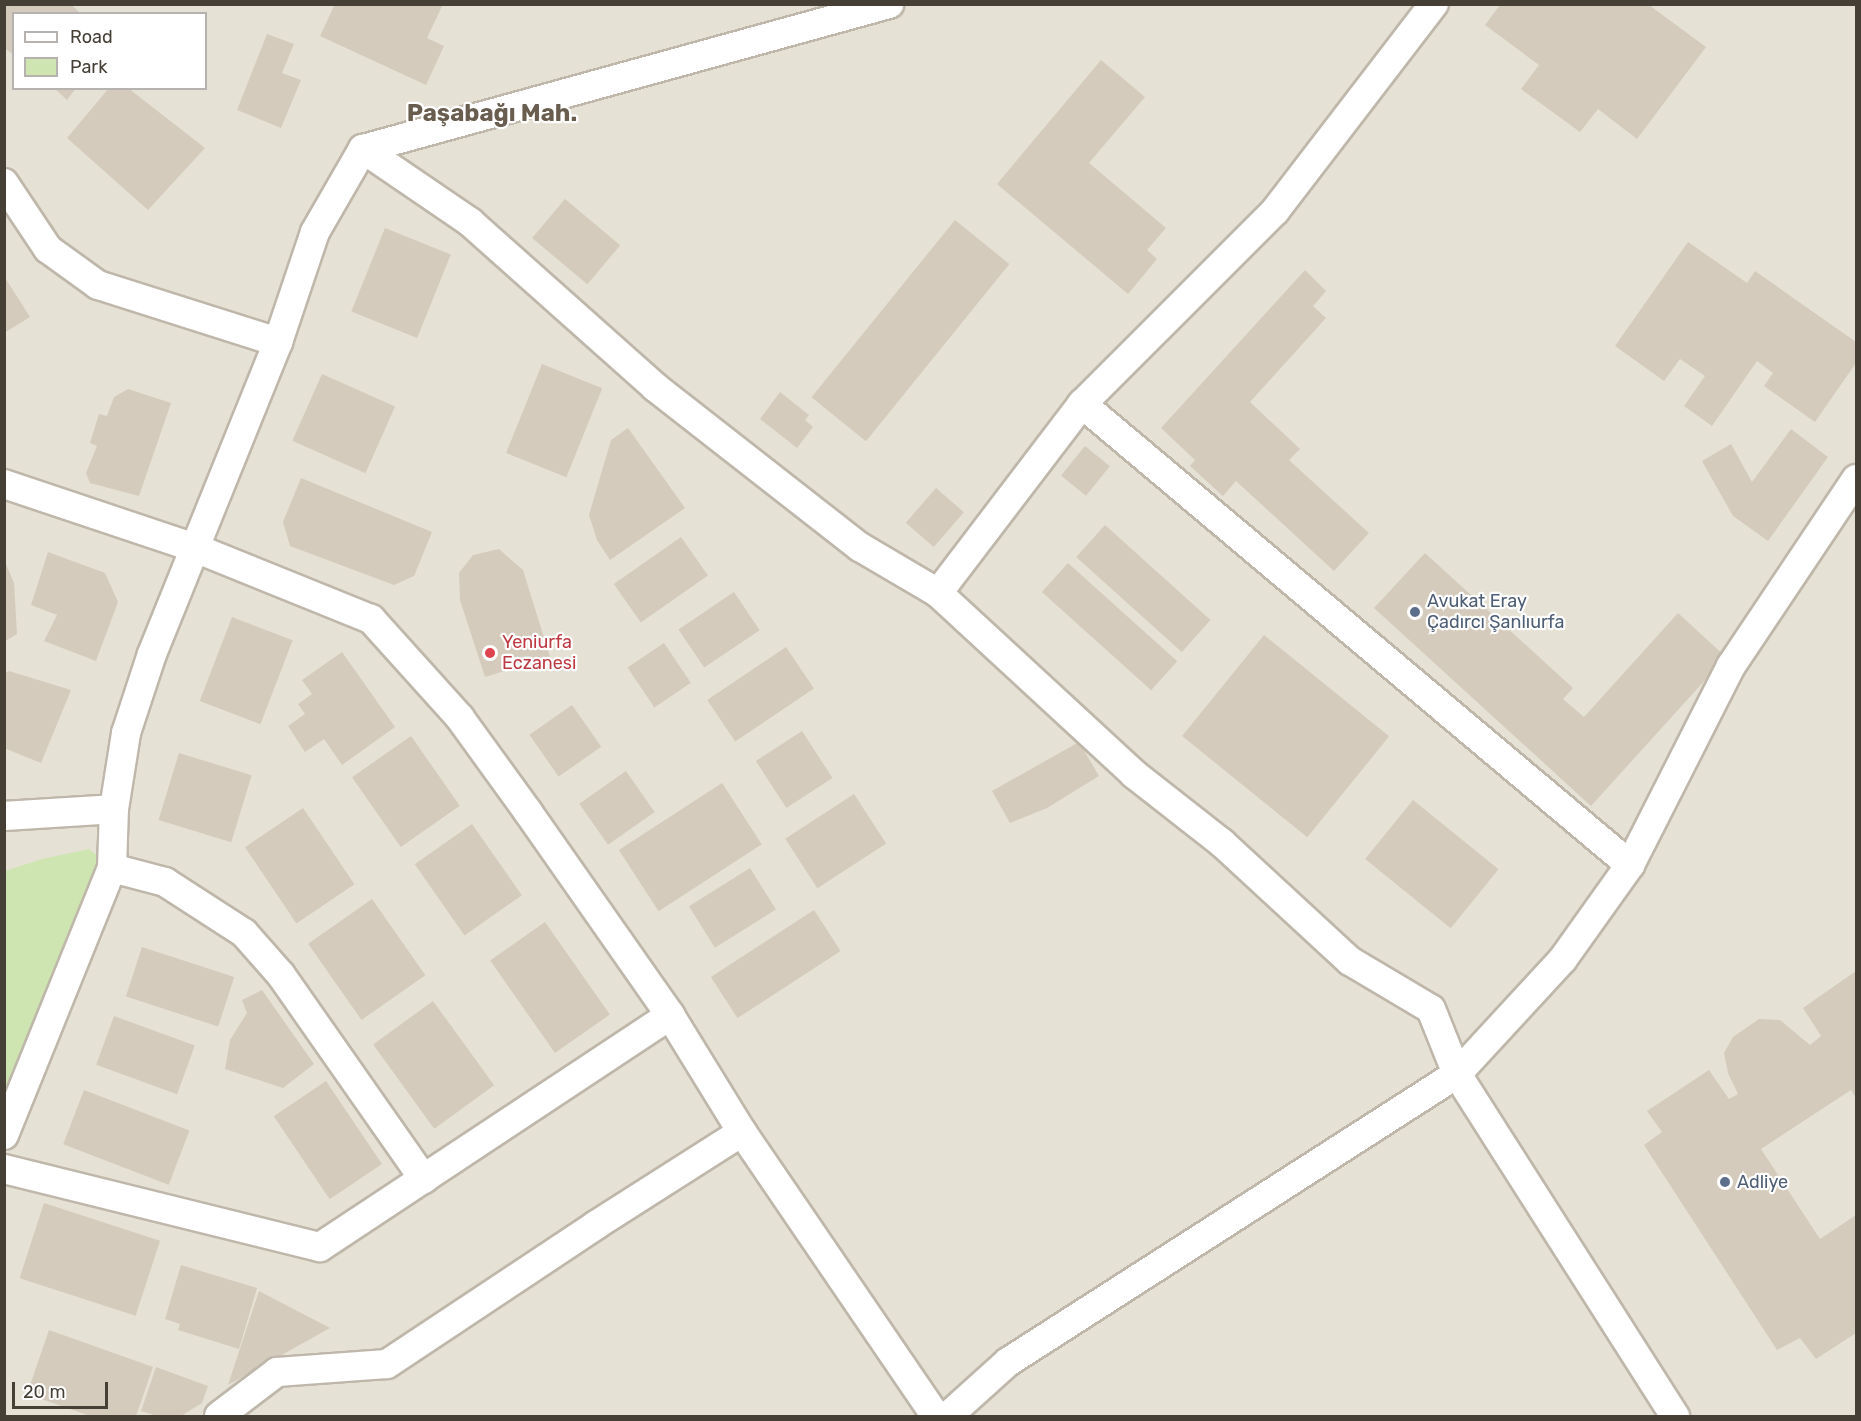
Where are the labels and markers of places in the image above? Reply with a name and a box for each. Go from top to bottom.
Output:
place label: Avukat Eray Çadırcı Şanlıurfa [1427,591,1565,634]
marker: Avukat Eray Çadırcı Şanlıurfa [1408,605,1422,619]
place label: Yeniurfa Eczanesi [502,632,576,674]
marker: Yeniurfa Eczanesi [483,646,497,660]
place label: Adliye [1737,1171,1788,1193]
marker: Adliye [1718,1175,1732,1189]

